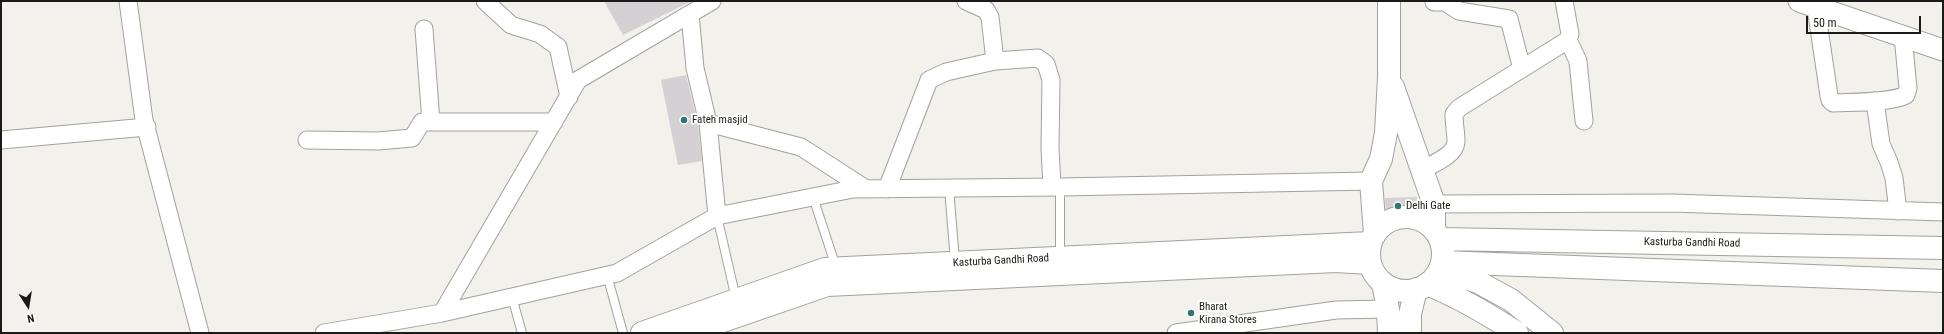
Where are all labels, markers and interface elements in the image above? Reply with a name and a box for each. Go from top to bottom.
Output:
scale bar [1808,8,1923,34]
text: 50 m [1813,16,1837,30]
place label: Fateh masjid [692,113,748,127]
marker: Fateh masjid [679,115,689,125]
place label: Delhi Gate [1406,199,1450,213]
marker: Delhi Gate [1393,201,1403,211]
street label: Kasturba Gandhi Road [1644,236,1740,250]
street label: Kasturba Gandhi Road [953,252,1049,270]
north arrow [8,286,48,326]
place label: Bharat Kirana Stores [1199,300,1257,326]
marker: Bharat Kirana Stores [1186,308,1196,318]
text: N [26,311,35,325]

